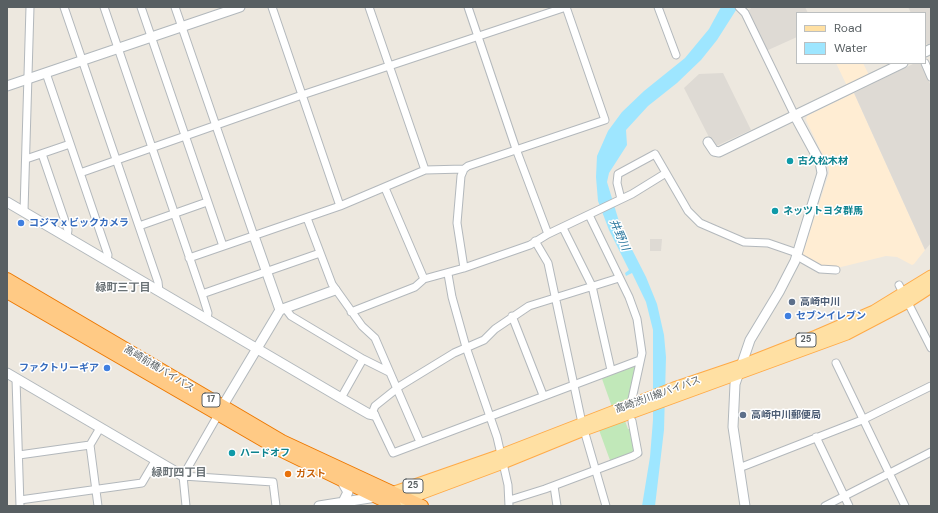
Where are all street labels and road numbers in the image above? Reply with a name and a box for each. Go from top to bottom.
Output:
road number: 25 [796,333,816,347]
street label: 高崎前橋バイパス [122,343,196,395]
street label: 高崎渋川線バイパス [614,374,702,416]
road number: 17 [202,393,220,407]
road number: 25 [403,479,423,493]

